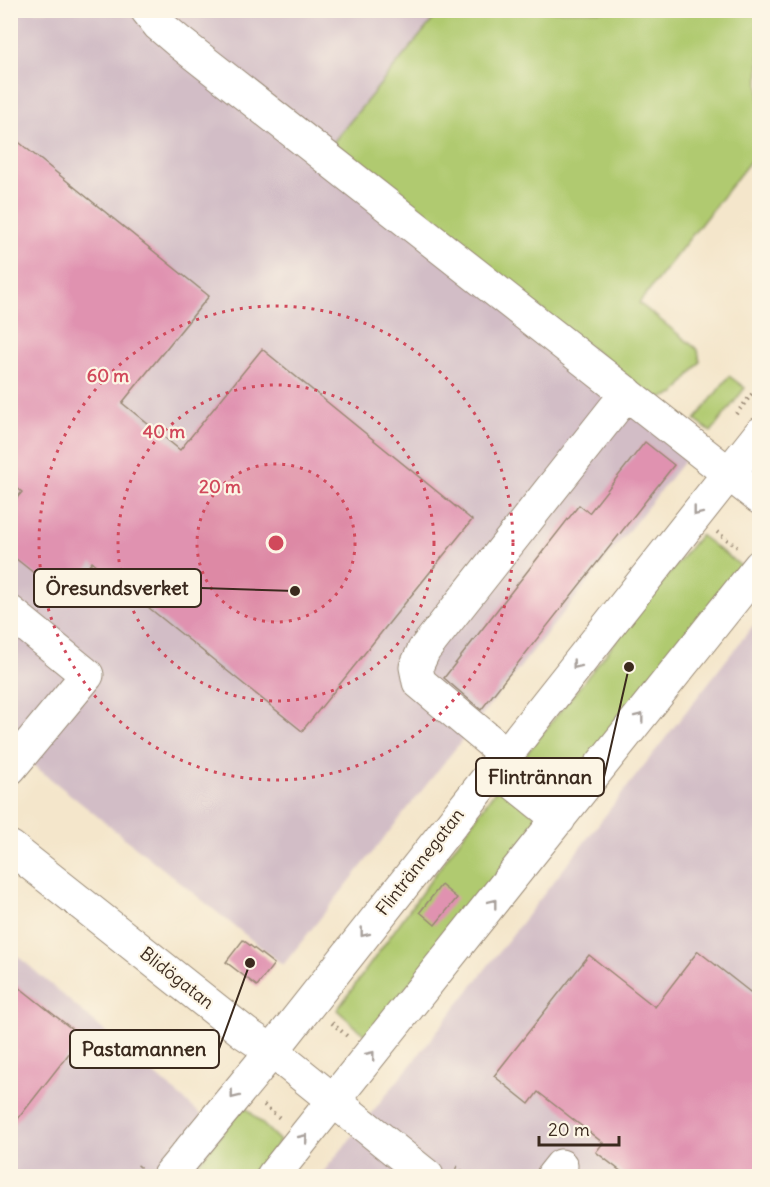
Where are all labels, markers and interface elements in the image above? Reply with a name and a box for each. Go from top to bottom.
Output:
text: 60 m [87,364,129,387]
text: 40 m [143,420,185,443]
text: 20 m [199,475,241,498]
one-way arrow [693,506,704,517]
centre of rings [266,533,286,553]
callout: Öresundsverket [34,569,201,607]
text: Öresundsverket [45,575,189,600]
one-way arrow [572,658,583,669]
one-way arrow [633,713,644,724]
callout: Flintrännan [476,758,604,796]
text: Flintrännan [488,764,592,789]
street label: Flintrännegatan [371,804,469,920]
one-way arrow [486,899,497,910]
one-way arrow [360,927,371,938]
street label: Blidögatan [136,942,219,1014]
callout: Pastamannen [70,1030,219,1068]
text: Pastamannen [82,1036,207,1061]
one-way arrow [363,1051,374,1062]
one-way arrow [230,1088,241,1099]
scale bar [539,1109,618,1147]
text: 20 m [548,1118,590,1141]
one-way arrow [296,1134,307,1145]

